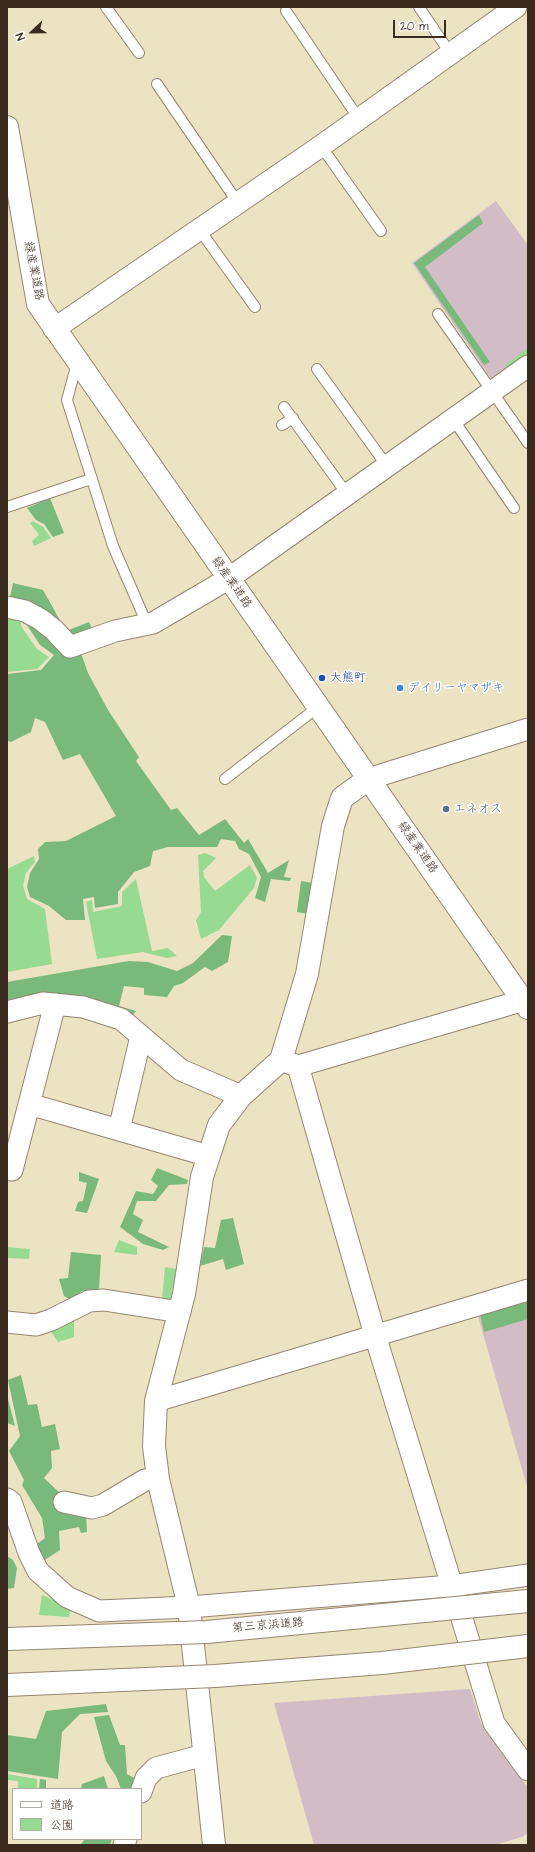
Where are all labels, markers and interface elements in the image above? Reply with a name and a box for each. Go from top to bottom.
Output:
north arrow [12,12,52,52]
scale bar [395,12,448,38]
text: 20 m [400,18,429,35]
text: N [12,31,29,43]
street label: 緑産業道路 [20,240,46,302]
street label: 緑産業道路 [208,554,254,612]
place label: 大熊町 [330,671,366,685]
marker: 大熊町 [317,673,327,683]
place label: デイリーヤマザキ [408,681,504,695]
marker: デイリーヤマザキ [395,683,405,693]
place label: エネオス [454,802,502,816]
marker: エネオス [441,804,451,814]
street label: 緑産業道路 [394,819,440,877]
street label: 第三京浜道路 [232,1616,304,1636]
legend [12,1788,142,1840]
text: 道路 [50,1797,74,1814]
text: 公園 [50,1817,74,1834]

